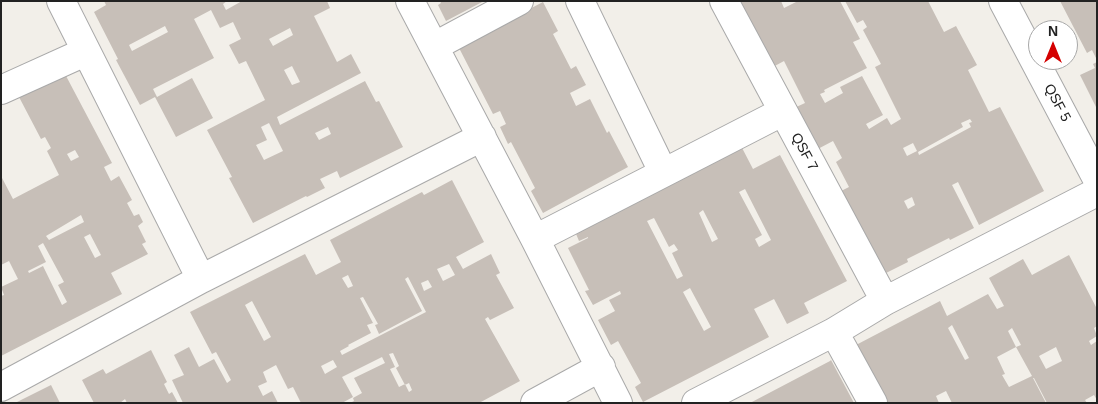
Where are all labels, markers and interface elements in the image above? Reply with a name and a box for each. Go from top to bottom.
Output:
north arrow [1028,20,1078,70]
text: N [1048,23,1058,39]
street label: QSF 5 [1040,81,1074,125]
street label: QSF 7 [787,130,821,174]

